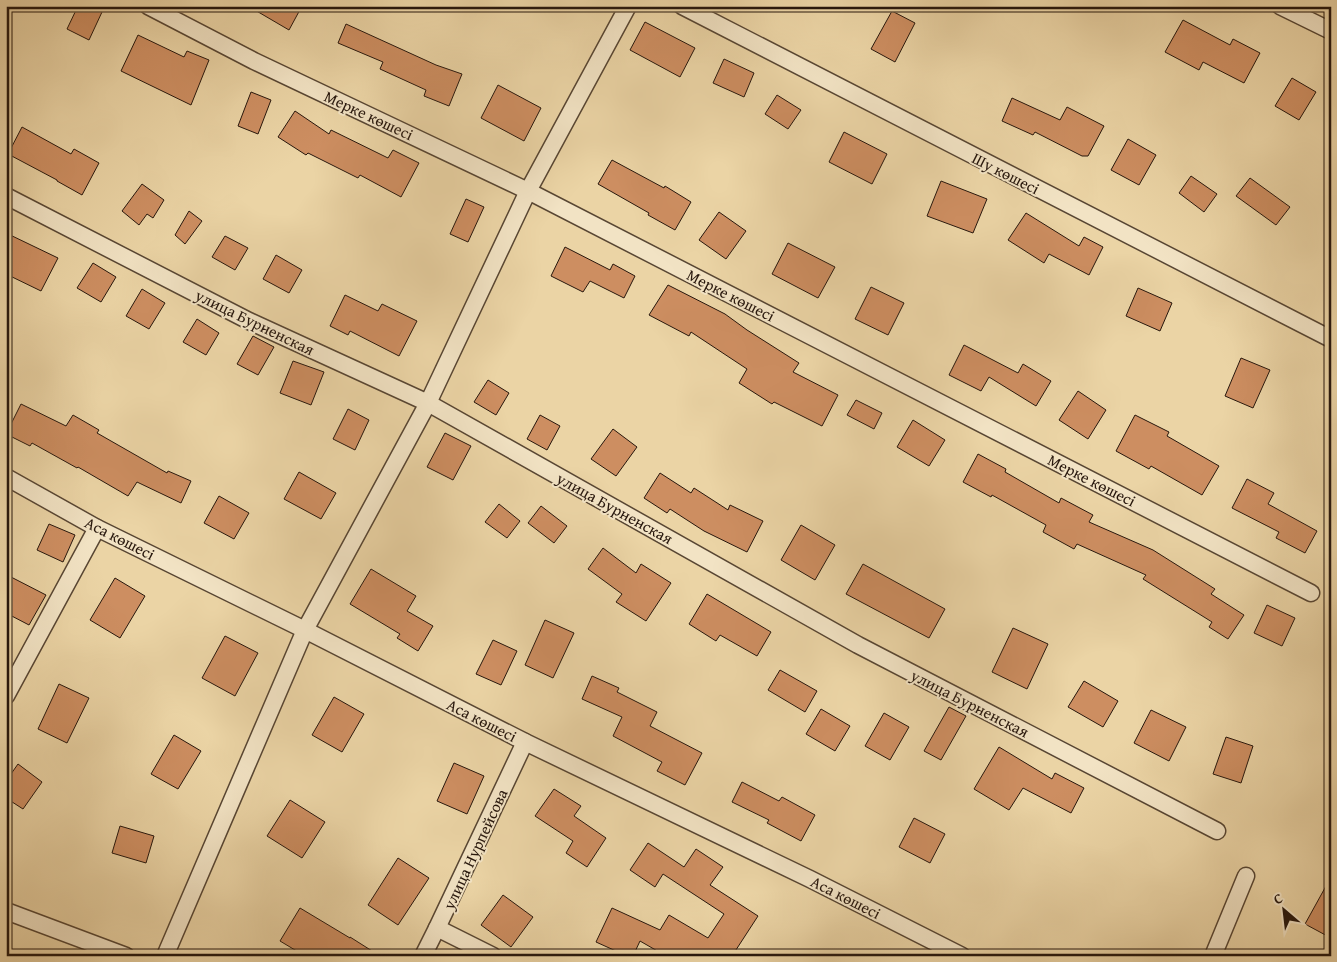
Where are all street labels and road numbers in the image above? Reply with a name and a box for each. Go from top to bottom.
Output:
street label: Мерке көшесі [320,84,418,146]
street label: Шу көшесі [968,146,1044,200]
street label: Мерке көшесі [683,263,780,328]
street label: улица Бурненская [190,282,319,361]
street label: Мерке көшесі [1044,448,1141,513]
street label: улица Бурненская [552,466,678,550]
street label: Аса көшесі [81,510,160,566]
street label: улица Бурненская [906,662,1033,743]
street label: Аса көшесі [443,692,522,748]
street label: улица Нурпейсова [436,784,514,914]
street label: Аса көшесі [807,869,886,925]

